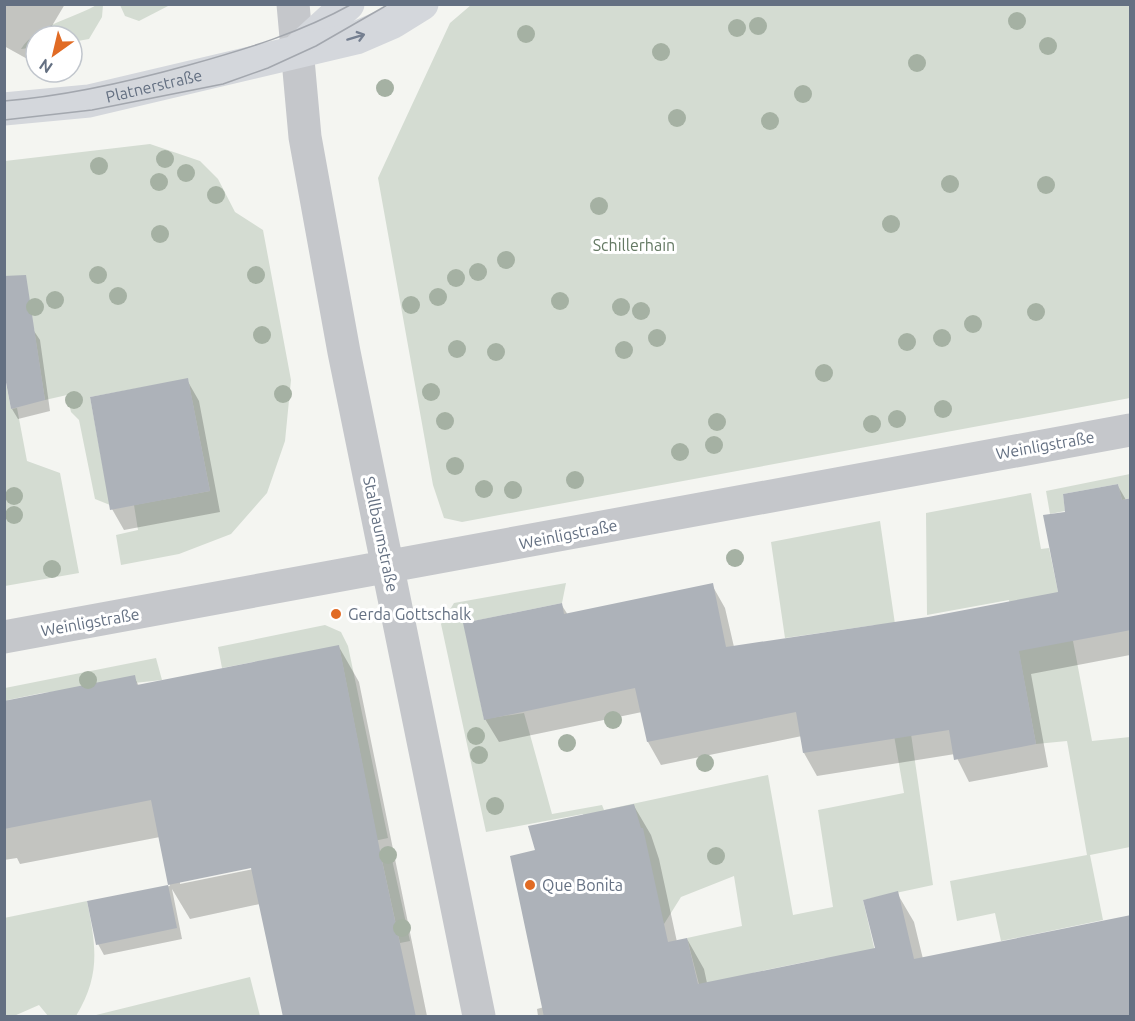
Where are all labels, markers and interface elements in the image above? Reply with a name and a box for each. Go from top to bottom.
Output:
north arrow [24,24,84,84]
one-way arrow [346,31,365,42]
text: N [36,56,56,77]
street label: Platnerstraße [104,66,204,106]
park label: Schillerhain [593,236,675,254]
street label: Weinligstraße [994,427,1096,463]
street label: Stallbaumstraße [360,475,402,593]
street label: Weinligstraße [517,516,619,552]
street label: Weinligstraße [39,604,141,640]
place label: Gerda Gottschalk [348,605,471,623]
marker: Gerda Gottschalk [329,607,343,621]
place label: Que Bonita [542,876,623,894]
marker: Que Bonita [523,878,537,892]

